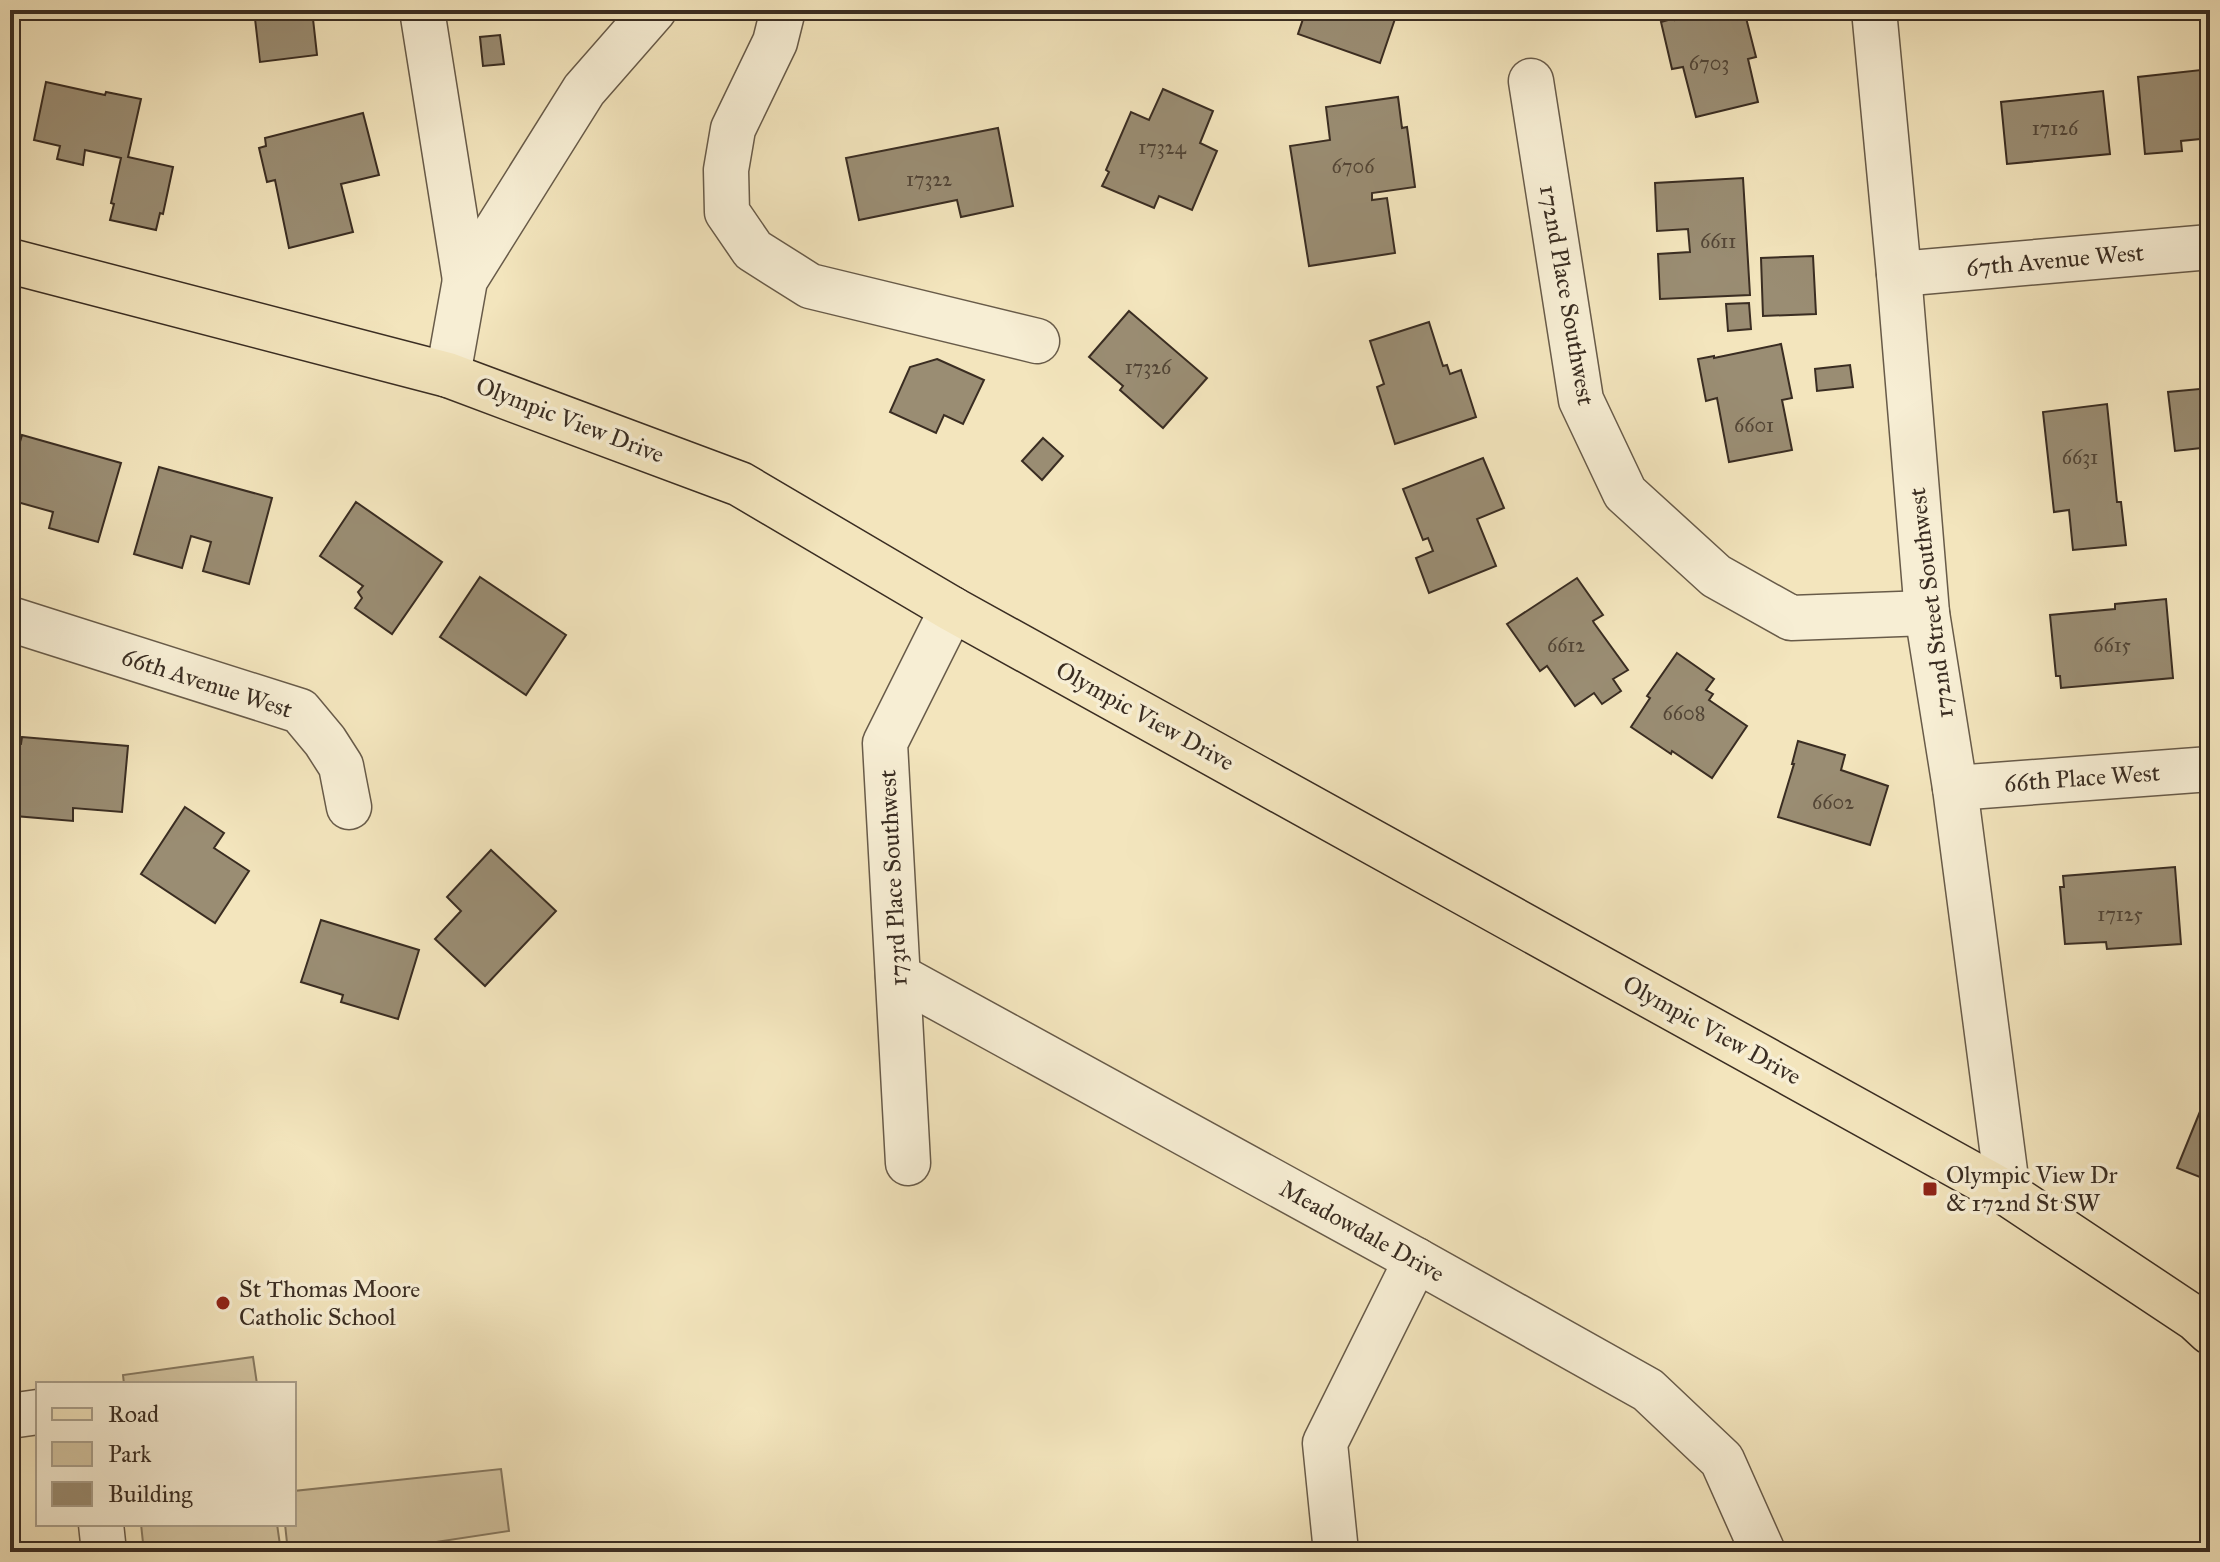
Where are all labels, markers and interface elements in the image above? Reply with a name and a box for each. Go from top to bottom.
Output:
house number: 6703 [1689,51,1729,75]
house number: 17126 [2032,116,2079,140]
house number: 17324 [1138,135,1187,159]
house number: 6706 [1332,154,1375,178]
house number: 17322 [906,167,952,191]
street label: 172nd Place Southwest [1533,182,1601,408]
house number: 6611 [1700,229,1736,253]
street label: 67th Avenue West [1965,237,2146,283]
house number: 17326 [1125,355,1172,379]
street label: Olympic View Drive [472,370,668,470]
house number: 6601 [1734,413,1774,437]
house number: 6631 [2062,445,2098,469]
street label: 172nd Street Southwest [1902,485,1960,720]
house number: 6612 [1547,633,1585,657]
house number: 6615 [2093,633,2131,657]
street label: 66th Avenue West [118,641,297,725]
street label: Olympic View Drive [1051,655,1239,777]
house number: 6608 [1663,701,1705,725]
street label: 66th Place West [2003,758,2162,798]
street label: 173rd Place Southwest [872,768,914,987]
house number: 6602 [1812,790,1854,814]
house number: 17125 [2097,902,2143,926]
street label: Olympic View Drive [1618,969,1806,1091]
place label: Olympic View Dr & 172nd St SW [1946,1160,2118,1218]
street label: Meadowdale Drive [1274,1173,1450,1289]
marker: Olympic View Dr & 172nd St SW [1921,1180,1939,1198]
place label: St Thomas Moore Catholic School [239,1274,420,1332]
marker: St Thomas Moore Catholic School [214,1294,232,1312]
legend [36,1382,296,1526]
text: Road [108,1399,159,1429]
text: Park [108,1439,152,1469]
text: Building [108,1479,193,1509]

